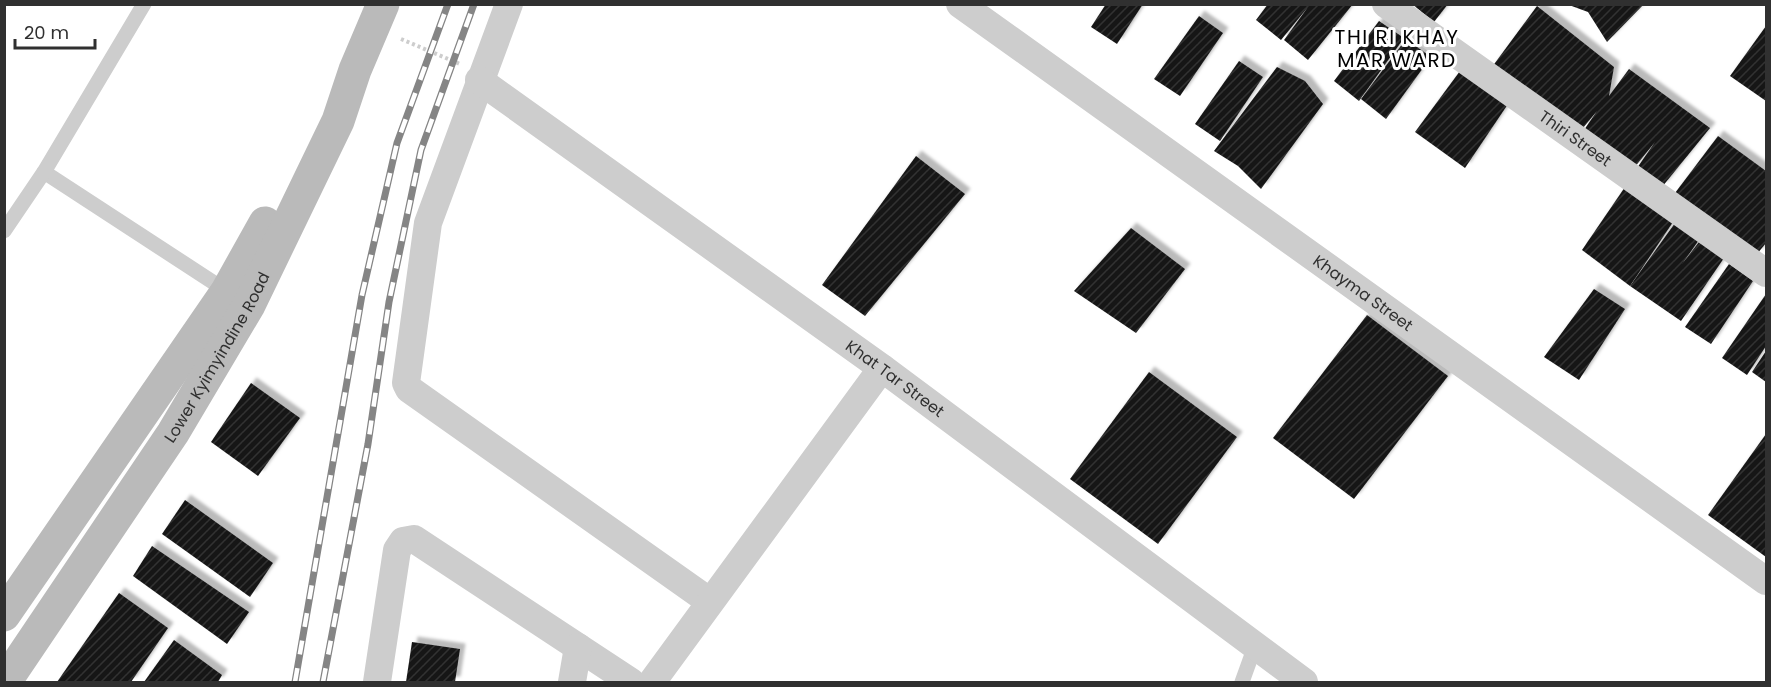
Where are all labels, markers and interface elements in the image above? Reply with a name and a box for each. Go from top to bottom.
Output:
scale bar [15,12,94,50]
text: 20 m [24,20,69,45]
district label: THI RI KHAY MAR WARD [1335,23,1459,74]
street label: Thiri Street [1534,105,1616,172]
street label: Khayma Street [1308,249,1418,337]
street label: Lower Kyimyindine Road [159,268,275,447]
street label: Khat Tar Street [841,335,949,423]

